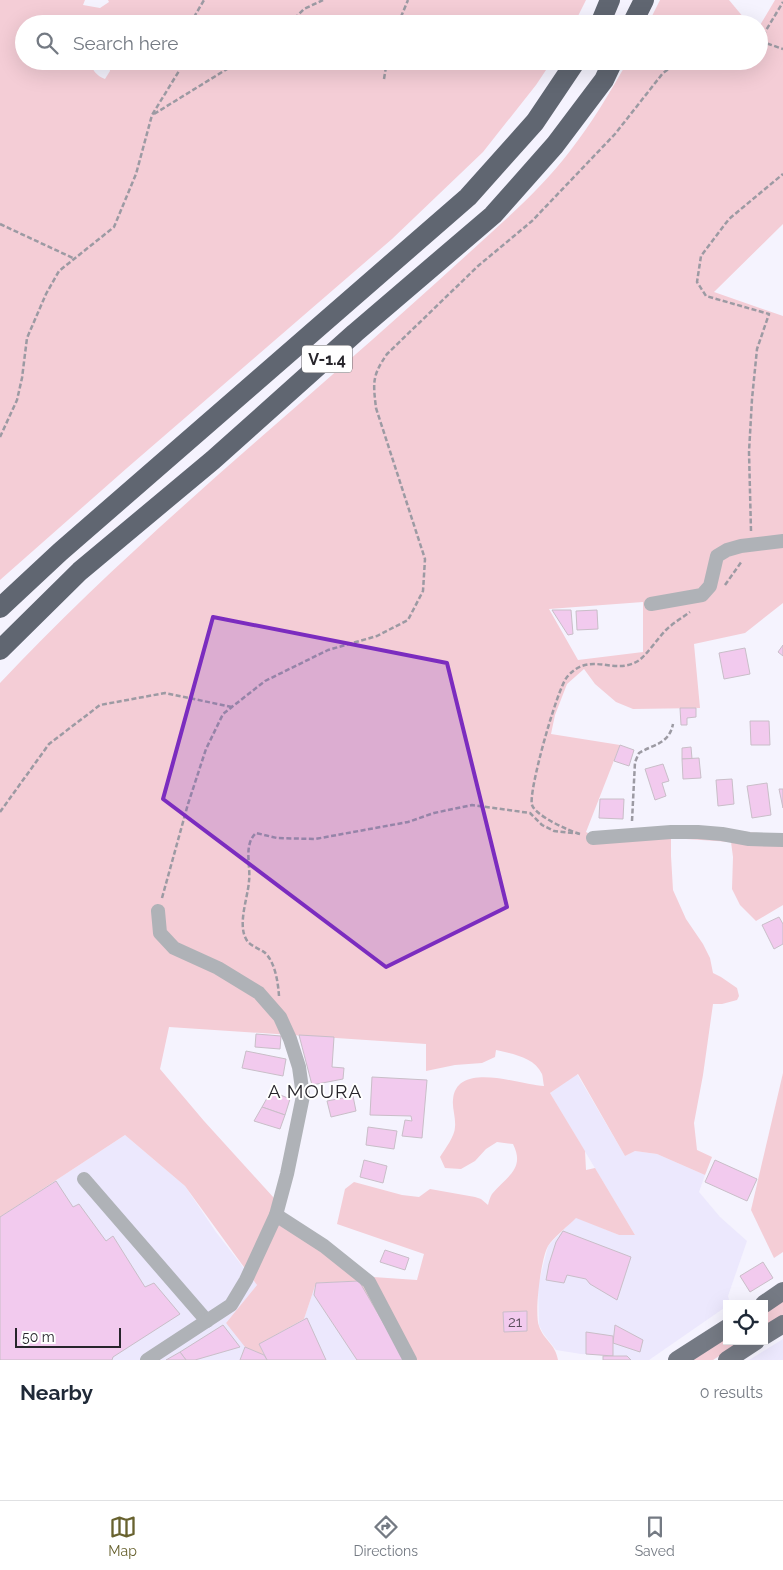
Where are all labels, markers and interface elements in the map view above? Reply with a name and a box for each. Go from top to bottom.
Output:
search box [15,15,768,70]
icon: search [33,29,61,57]
text: Search here [73,32,179,54]
road number: V-1.4 [302,346,352,372]
district label: A MOURA [268,1080,362,1102]
map controls [723,1300,768,1345]
button: locate [723,1300,768,1345]
house number: 21 [508,1313,523,1331]
scale bar [15,1325,121,1348]
text: 50 m [22,1329,55,1345]
text: Nearby [20,1380,93,1405]
text: 0 results [700,1383,763,1402]
tab: Map [108,1513,137,1559]
tab: Directions [353,1513,418,1559]
tab: Saved [635,1513,675,1559]

